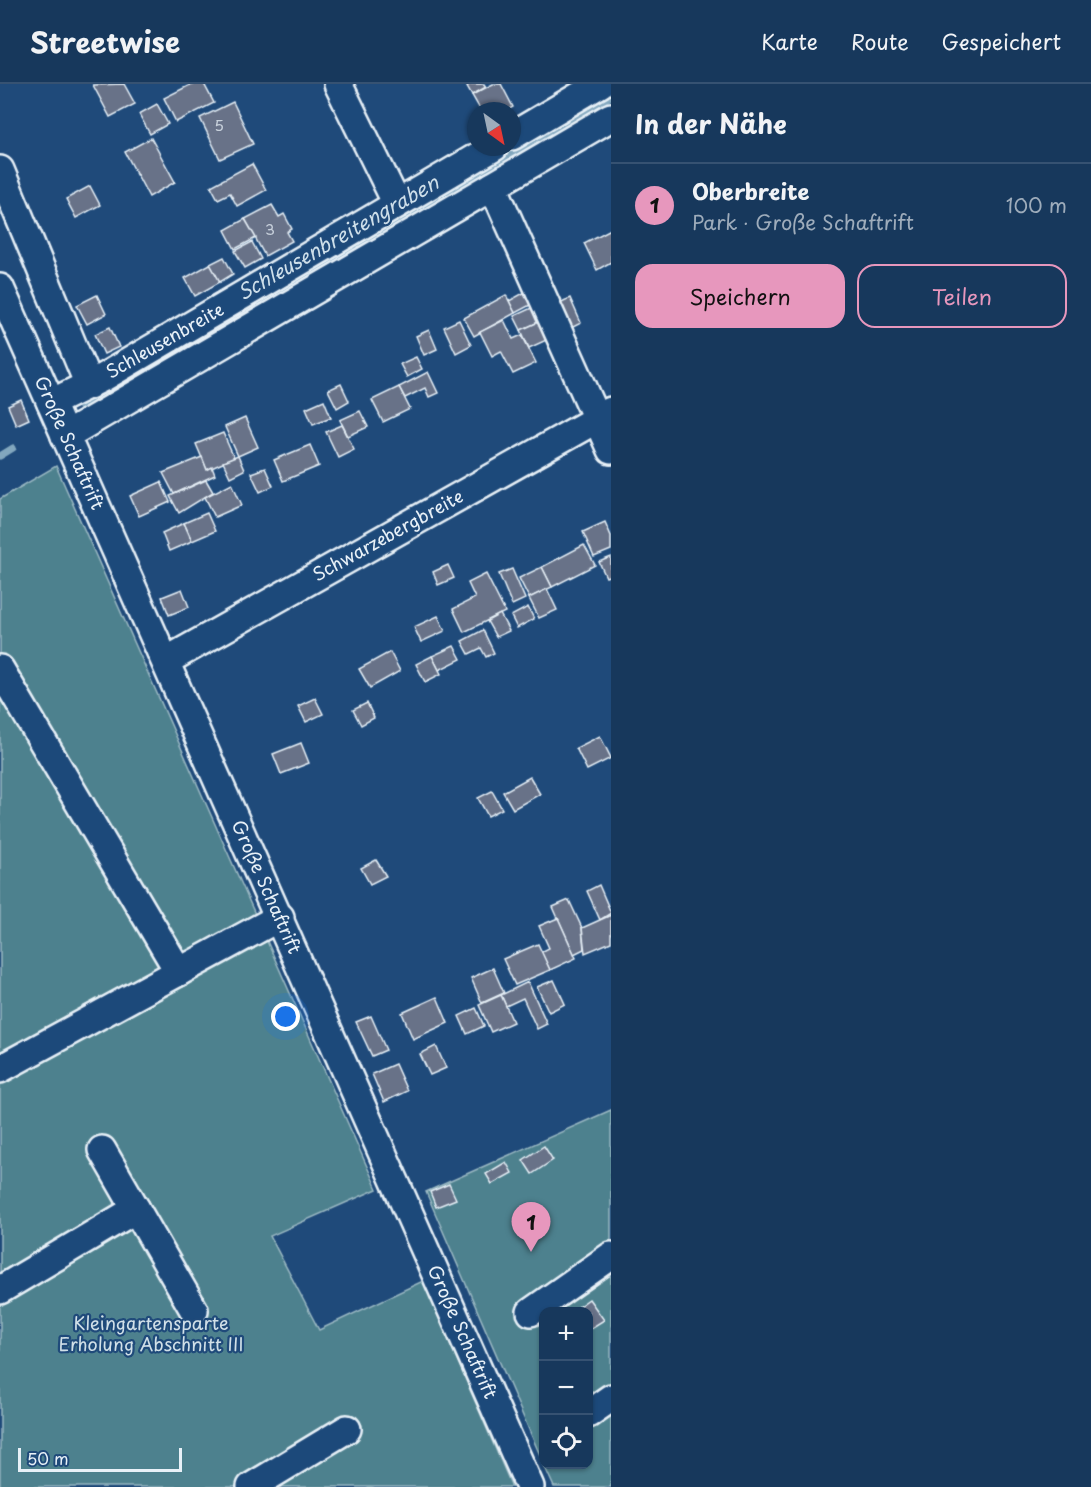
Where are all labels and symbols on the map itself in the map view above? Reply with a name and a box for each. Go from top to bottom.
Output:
north arrow [467,102,521,156]
house number: 5 [214,113,224,136]
water label: Schleusenbreitengraben [231,166,445,307]
house number: 3 [265,217,275,240]
street label: Schleusenbreite [100,295,228,384]
street label: Große Schaftrift [29,371,112,514]
street label: Schwarzebergbreite [307,482,467,587]
street label: Große Schaftrift [226,815,309,958]
your location [271,1002,300,1031]
pin: 1 [512,1202,550,1252]
street label: Große Schaftrift [422,1260,505,1403]
park label: Kleingartensparte Erholung Abschnitt III [58,1309,244,1357]
scale bar [18,1445,182,1472]

